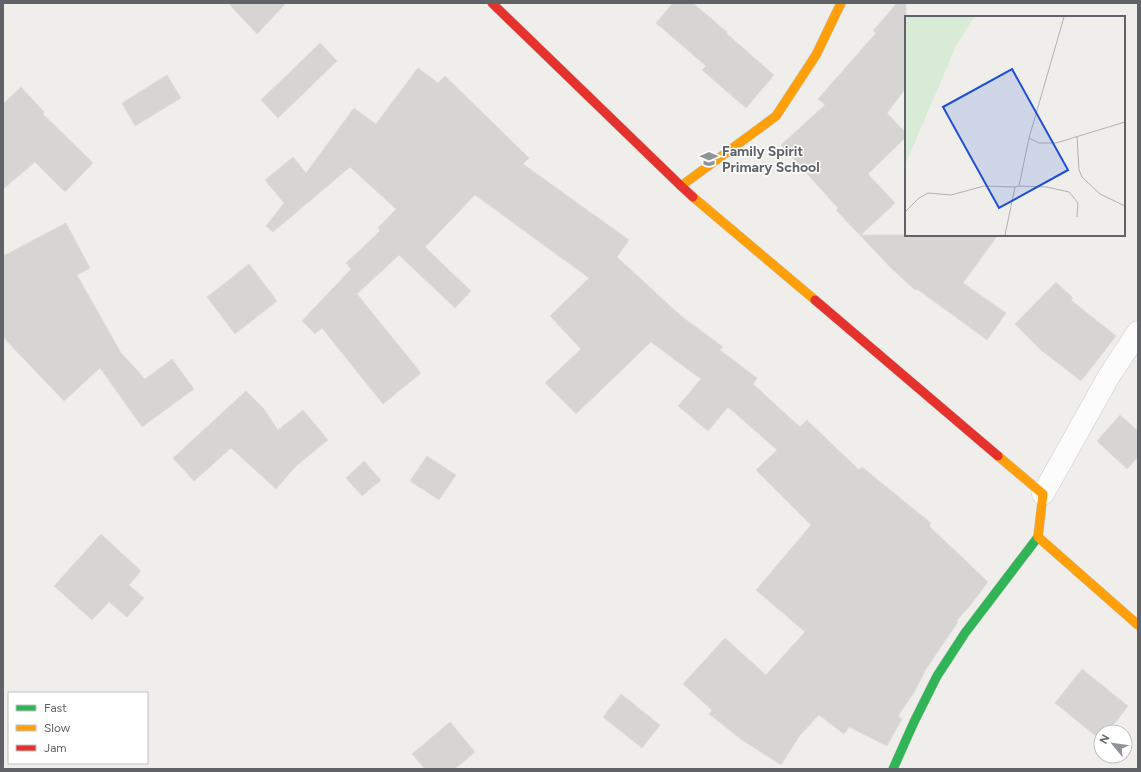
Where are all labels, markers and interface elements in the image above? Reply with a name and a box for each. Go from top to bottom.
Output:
inset map [905,16,1125,236]
place label: Family Spirit Primary School [722,143,820,176]
school or university icon: Family Spirit Primary School [699,149,719,169]
legend [8,692,148,764]
text: Fast [44,701,67,715]
text: Slow [44,721,71,735]
north arrow [1093,724,1133,764]
text: N [1097,733,1112,746]
text: Jam [44,741,67,755]

